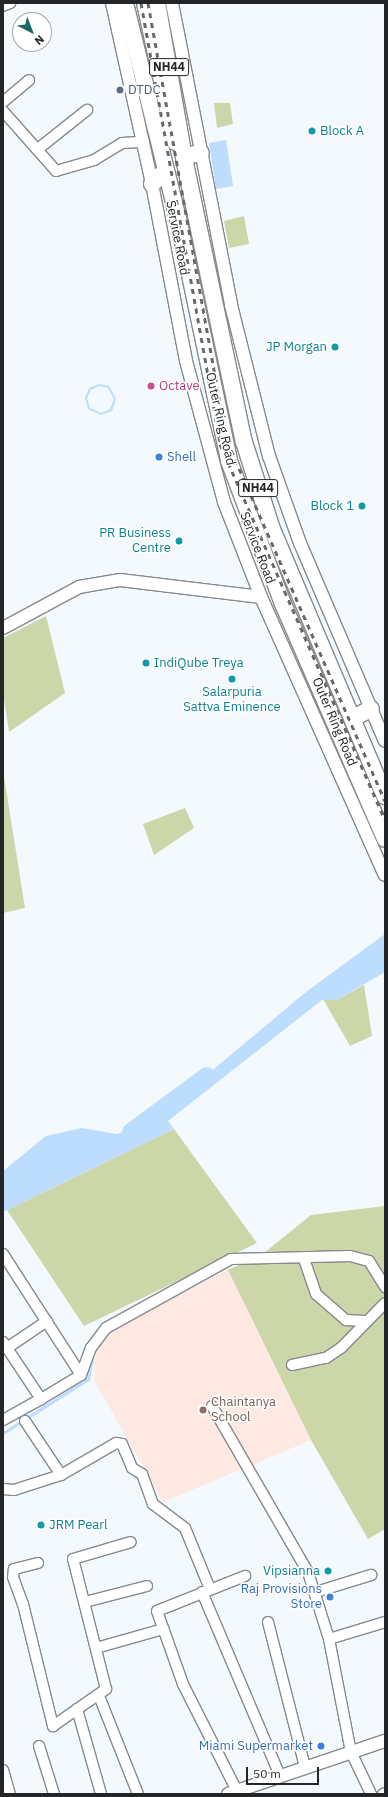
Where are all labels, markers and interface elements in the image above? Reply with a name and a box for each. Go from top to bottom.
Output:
north arrow [12,12,52,52]
text: N [32,32,47,48]
road number: NH44 [149,57,189,77]
place label: DTDC [128,82,161,98]
marker: DTDC [115,85,125,95]
place label: Block A [320,123,364,139]
marker: Block A [307,126,317,136]
street label: Service Road [162,199,192,277]
place label: JP Morgan [266,339,327,355]
marker: JP Morgan [330,342,340,352]
street label: Outer Ring Road [202,371,238,467]
place label: Octave [159,378,200,394]
marker: Octave [146,381,156,391]
place label: Shell [167,449,196,465]
marker: Shell [154,452,164,462]
road number: NH44 [238,478,278,498]
place label: Block 1 [310,498,354,514]
marker: Block 1 [357,501,367,511]
street label: Service Road [236,510,278,586]
place label: PR Business Centre [99,526,171,557]
marker: PR Business Centre [174,536,184,546]
place label: IndiQube Treya [154,655,244,671]
marker: IndiQube Treya [141,658,151,668]
marker: Salarpuria Sattva Eminence [227,674,237,684]
street label: Outer Ring Road [308,675,360,769]
place label: Salarpuria Sattva Eminence [183,685,281,716]
place label: Chaintanya School [211,1395,276,1426]
marker: Chaintanya School [198,1405,208,1415]
place label: JRM Pearl [49,1517,108,1533]
marker: JRM Pearl [36,1520,46,1530]
place label: Vipsianna [263,1563,320,1579]
marker: Vipsianna [323,1566,333,1576]
place label: Raj Provisions Store [241,1582,322,1613]
marker: Raj Provisions Store [325,1592,335,1602]
place label: Miami Supermarket [199,1738,313,1754]
marker: Miami Supermarket [316,1741,326,1751]
scale bar [248,1759,321,1785]
text: 50 m [253,1766,281,1781]

